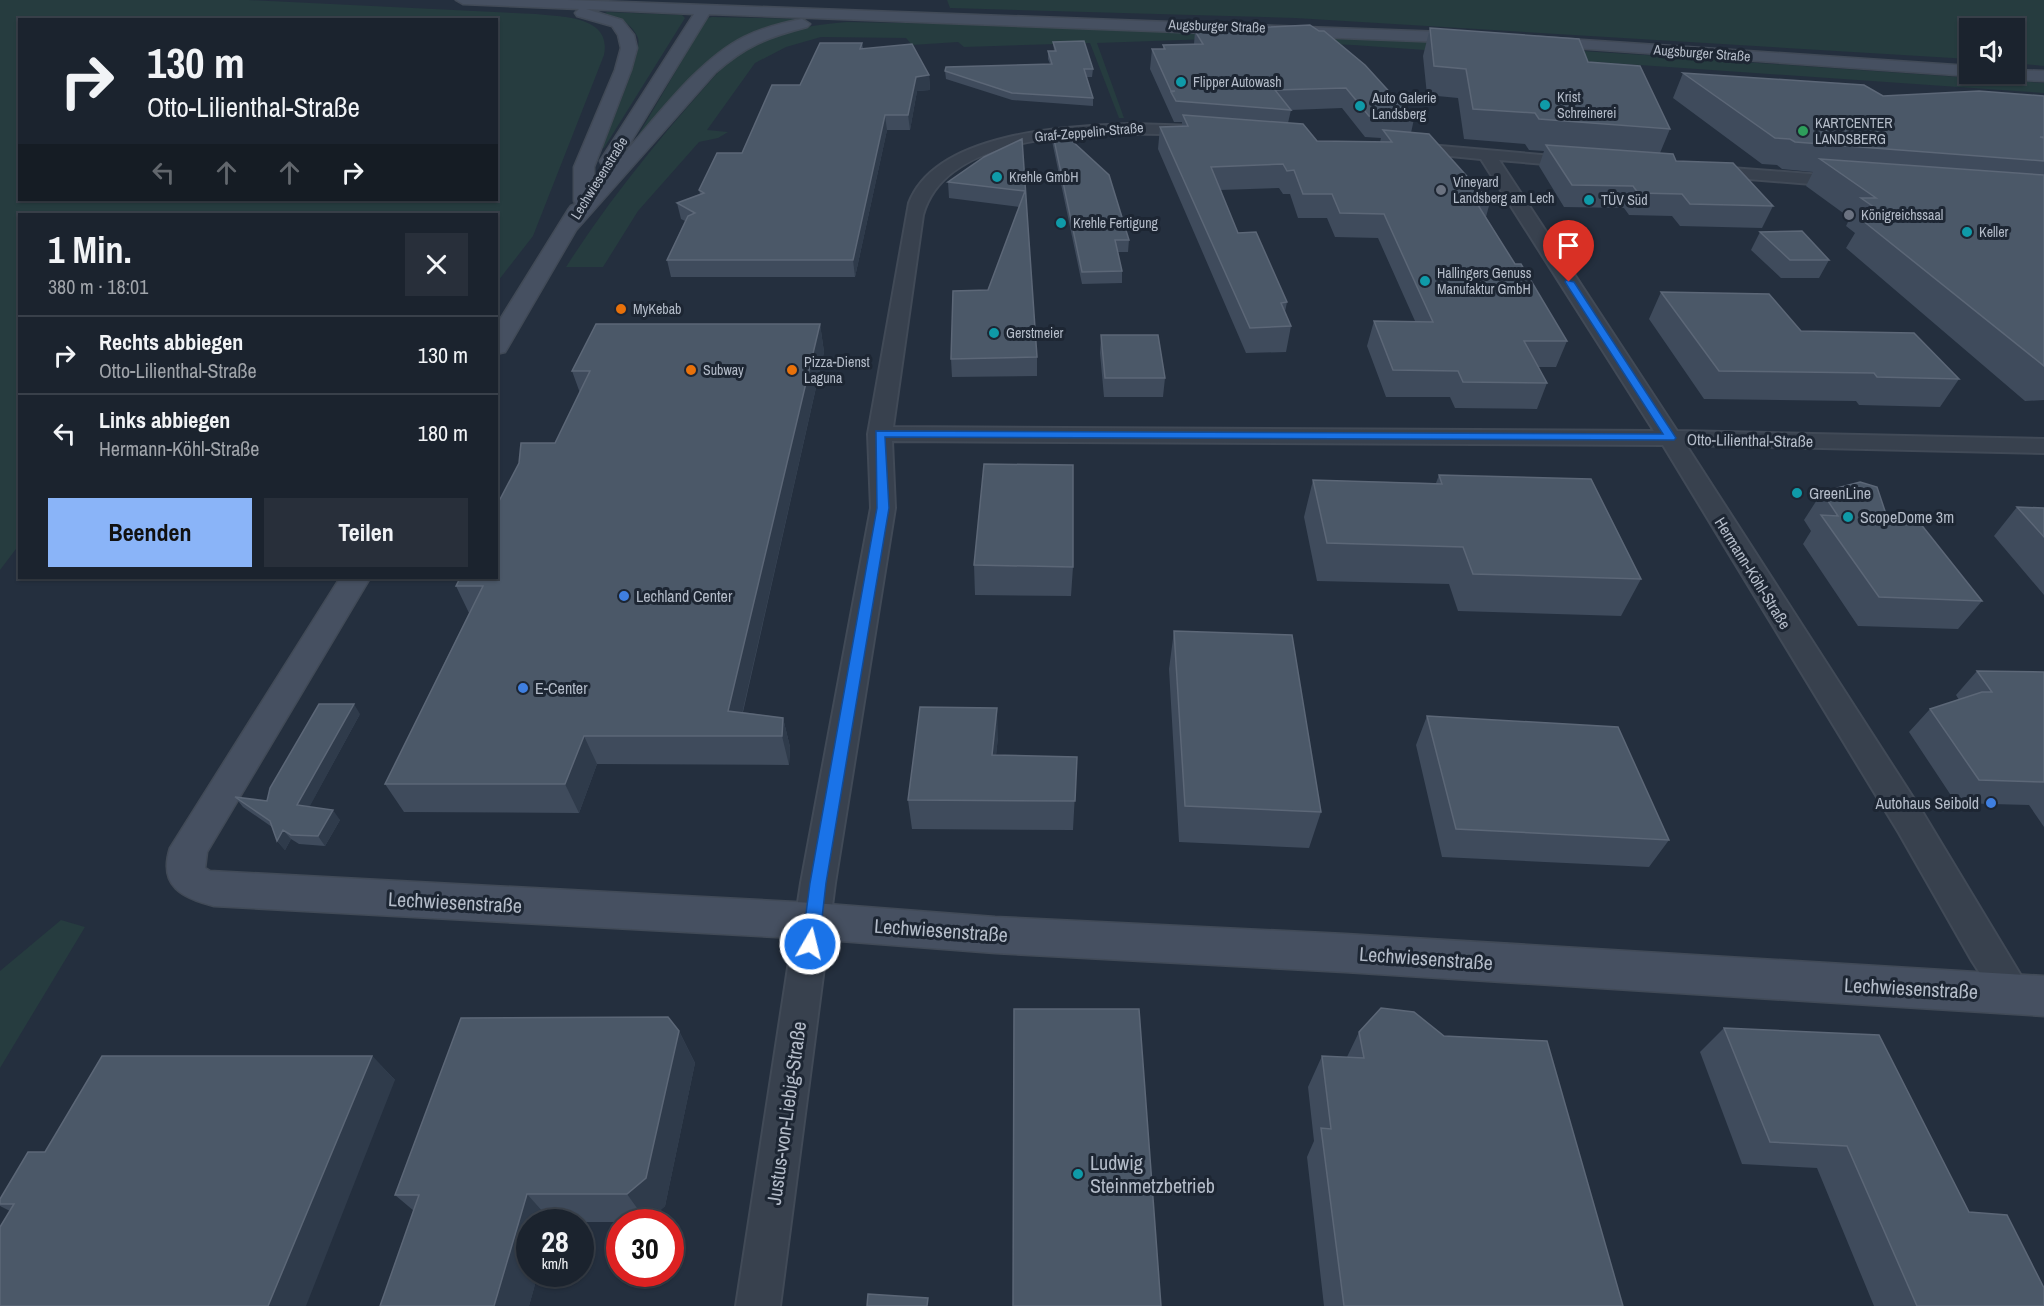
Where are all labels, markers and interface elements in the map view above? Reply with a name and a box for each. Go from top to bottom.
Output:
street label: Augsburger Straße [1167,15,1266,37]
map controls [1959,18,2025,84]
button: sound [1959,18,2025,84]
text: 130 m [147,35,245,91]
street label: Augsburger Straße [1652,41,1751,65]
icon: right [48,42,126,120]
place label: Flipper Autowash [1193,73,1282,91]
marker: Flipper Autowash [1174,75,1188,89]
place label: Krist Schreinerei [1557,88,1616,122]
text: Otto-Lilienthal-Straße [147,89,360,125]
place label: Auto Galerie Landsberg [1371,89,1436,123]
marker: Krist Schreinerei [1538,98,1552,112]
marker: Auto Galerie Landsberg [1353,99,1367,113]
place label: KARTCENTER LANDSBERG [1815,114,1893,148]
street label: Graf-Zeppelin-Straße [1034,118,1144,146]
marker: KARTCENTER LANDSBERG [1796,124,1810,138]
street label: Lechwiesenstraße [567,133,631,223]
icon: left [147,156,180,189]
icon: ahead [210,156,243,189]
icon: ahead [273,156,306,189]
icon: right [336,156,369,189]
place label: Krehle GmbH [1009,168,1079,186]
marker: Krehle GmbH [990,170,1004,184]
place label: Vineyard Landsberg am Lech [1453,173,1554,207]
marker: Vineyard Landsberg am Lech [1434,183,1448,197]
place label: TÜV Süd [1601,191,1648,209]
marker: TÜV Süd [1582,193,1596,207]
place label: Königreichssaal [1861,206,1943,224]
marker: Königreichssaal [1842,208,1856,222]
place label: Krehle Fertigung [1073,214,1159,232]
marker: Krehle Fertigung [1054,216,1068,230]
pin [1543,220,1594,282]
place label: Keller [1979,223,2009,241]
marker: Keller [1960,225,1974,239]
text: 1 Min. [48,226,132,274]
icon: arrive [1552,229,1585,262]
button: close [405,233,468,296]
place label: Hallingers Genuss Manufaktur GmbH [1437,264,1532,298]
text: 380 m · 18:01 [48,273,148,300]
marker: Hallingers Genuss Manufaktur GmbH [1418,274,1432,288]
place label: MyKebab [633,300,682,318]
marker: MyKebab [614,302,628,316]
place label: Gerstmeier [1006,324,1064,342]
marker: Gerstmeier [987,326,1001,340]
text: Rechts abbiegen [99,327,243,357]
icon: right [48,339,81,372]
text: 130 m [418,340,468,370]
place label: Pizza-Dienst Laguna [804,353,870,387]
text: Otto-Lilienthal-Straße [99,357,257,384]
place label: Subway [703,361,744,379]
marker: Subway [684,363,698,377]
marker: Pizza-Dienst Laguna [785,363,799,377]
text: Links abbiegen [99,405,230,435]
icon: left [48,417,81,450]
text: 180 m [418,418,468,448]
street label: Otto-Lilienthal-Straße [1687,428,1813,452]
text: Hermann-Köhl-Straße [99,435,259,462]
place label: GreenLine [1809,482,1871,504]
marker: GreenLine [1790,486,1804,500]
button: Beenden [48,498,252,567]
button: Teilen [264,498,468,567]
place label: ScopeDome 3m [1860,506,1954,528]
marker: ScopeDome 3m [1841,510,1855,524]
street label: Hermann-Köhl-Straße [1710,513,1796,633]
place label: Lechland Center [636,585,733,607]
marker: Lechland Center [617,589,631,603]
place label: E-Center [535,677,588,699]
marker: E-Center [516,681,530,695]
place label: Autohaus Seibold [1874,792,1979,814]
marker: Autohaus Seibold [1984,796,1998,810]
street label: Lechwiesenstraße [387,885,523,919]
position arrow [778,912,842,976]
street label: Lechwiesenstraße [873,912,1009,948]
street label: Lechwiesenstraße [1358,940,1494,976]
street label: Lechwiesenstraße [1843,971,1979,1005]
street label: Justus-von-Liebig-Straße [760,1019,812,1207]
place label: Ludwig Steinmetzbetrieb [1090,1149,1215,1199]
marker: Ludwig Steinmetzbetrieb [1071,1167,1085,1181]
speed limit sign: 30 [606,1209,684,1287]
text: 28 [541,1221,569,1261]
text: km/h [542,1253,568,1274]

